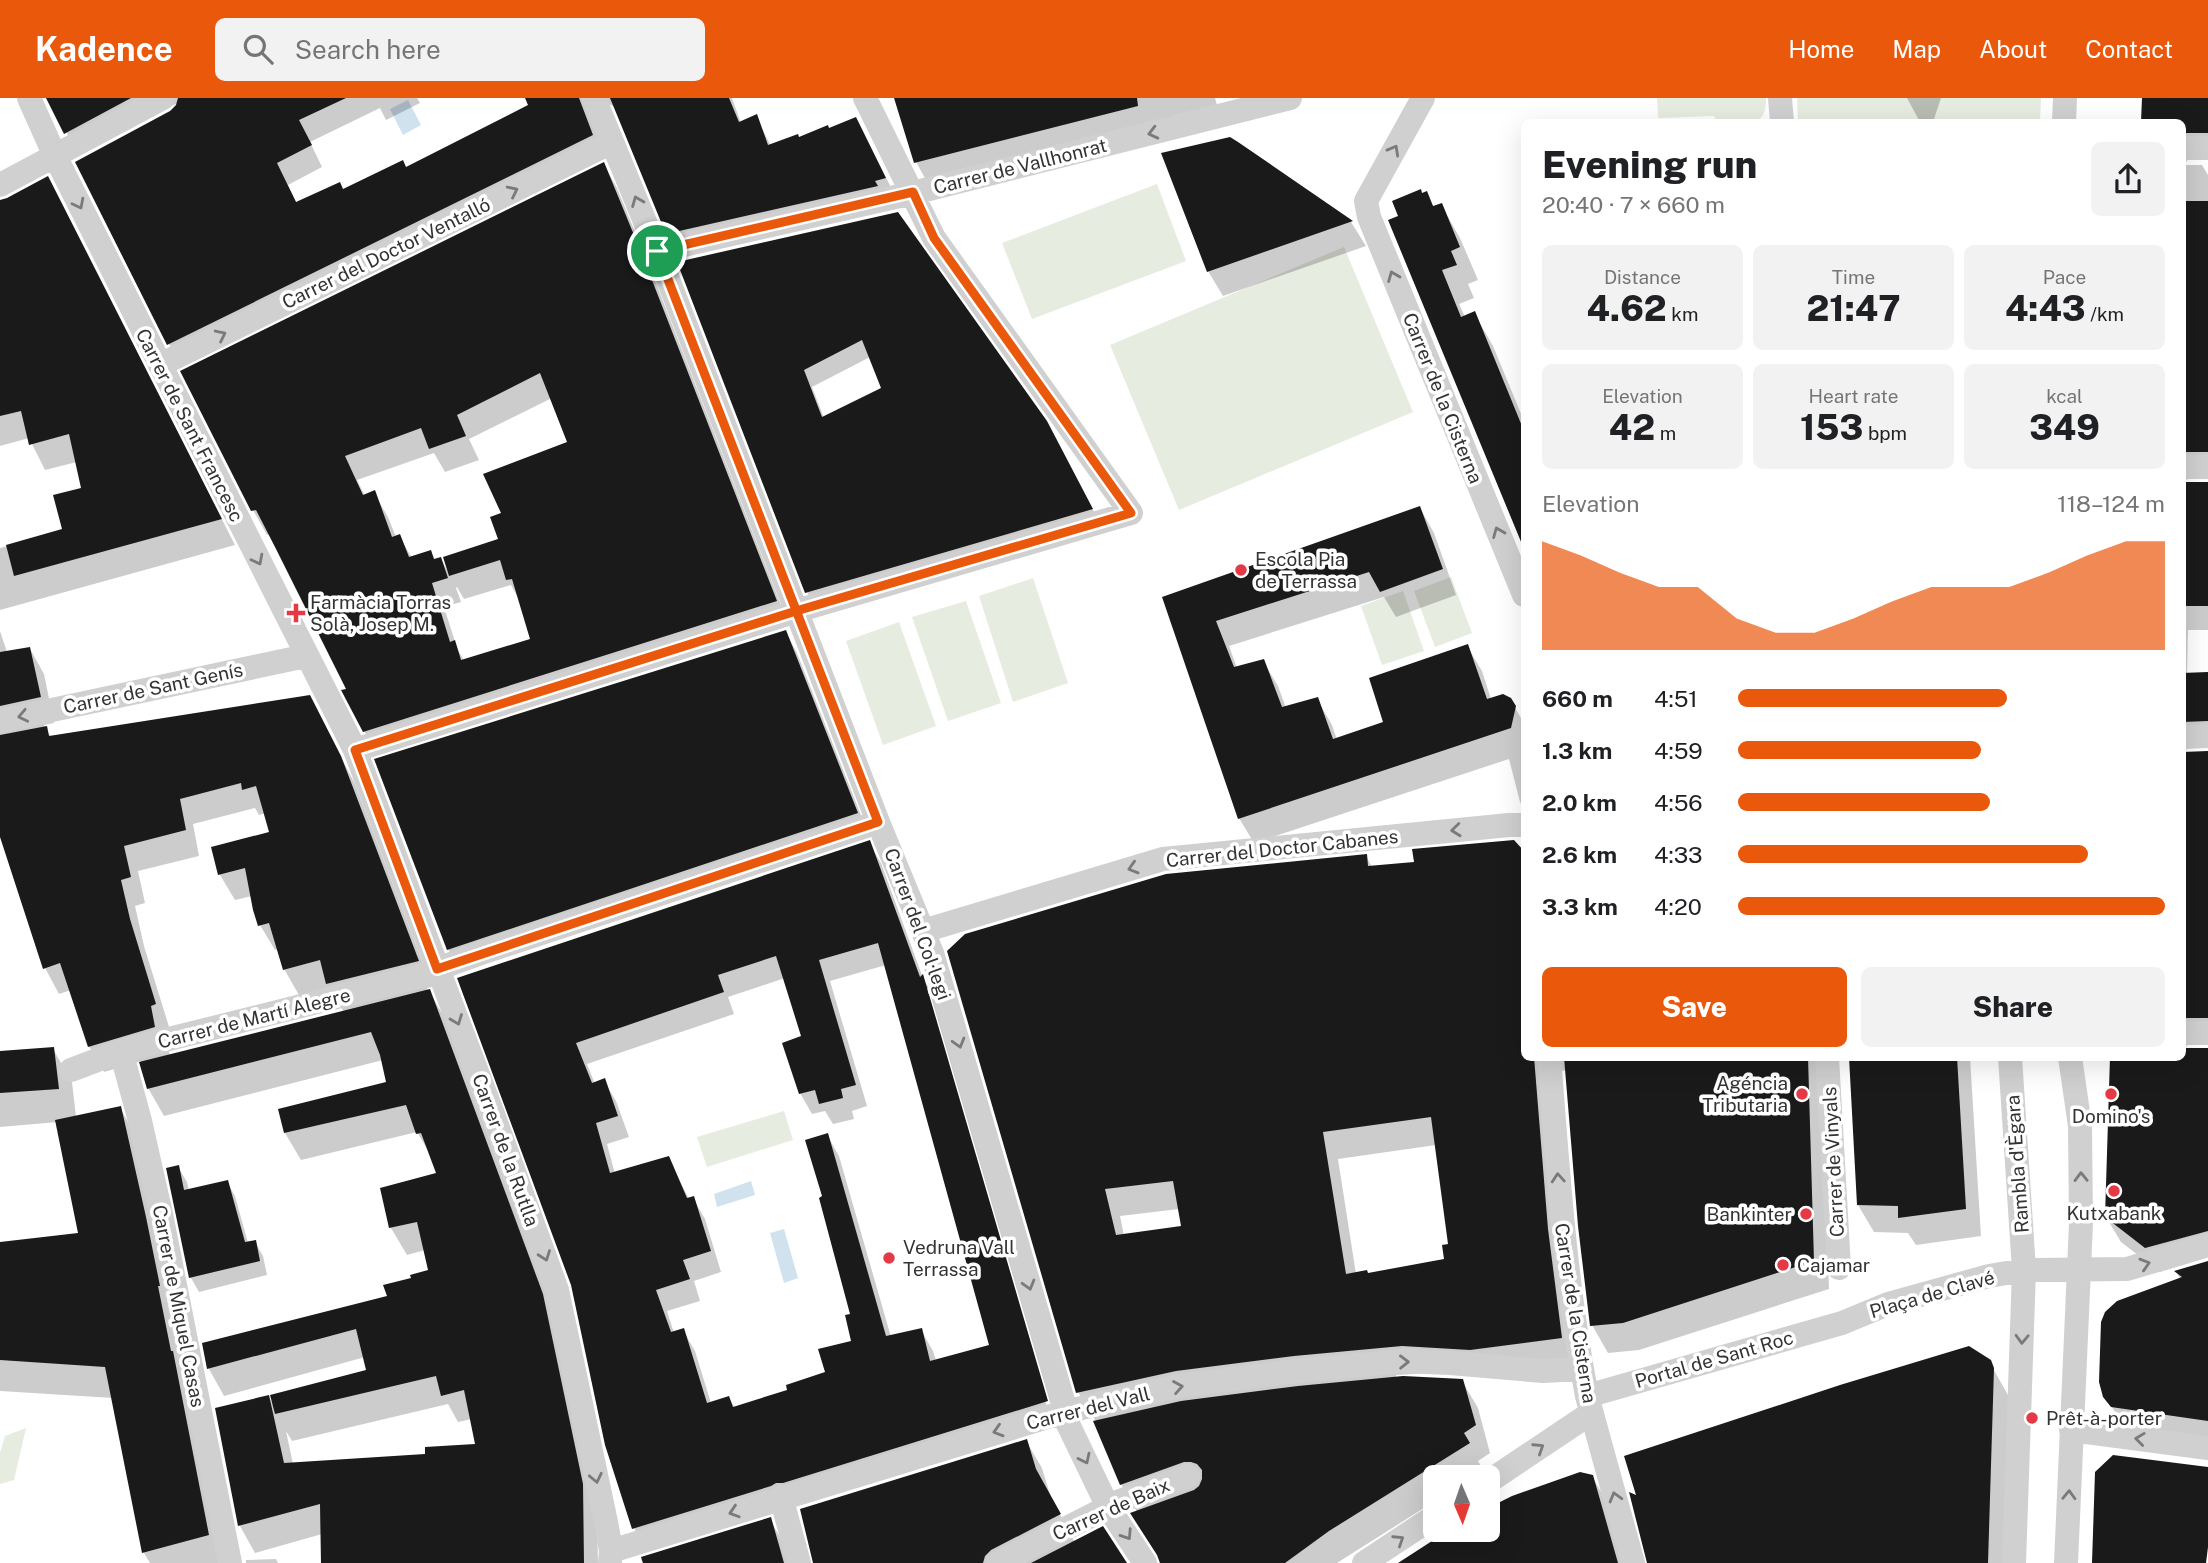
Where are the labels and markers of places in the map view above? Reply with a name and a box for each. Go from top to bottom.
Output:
pin [627,221,687,281]
place label: Escola Pia de Terrassa [1255,548,1357,592]
marker: Escola Pia de Terrassa [1233,562,1249,578]
place label: Farmàcia Torras Solà, Josep M. [310,591,451,635]
marker: Farmàcia Torras Solà, Josep M. [288,605,304,621]
place label: Agéncia Tributaria [1702,1072,1788,1116]
marker: Agéncia Tributaria [1794,1086,1810,1102]
marker: Domino's [2103,1086,2119,1102]
place label: Domino's [2072,1105,2150,1127]
marker: Kutxabank [2106,1183,2122,1199]
place label: Kutxabank [2066,1202,2162,1224]
place label: Bankinter [1706,1203,1792,1225]
marker: Bankinter [1798,1206,1814,1222]
place label: Vedruna Vall Terrassa [903,1236,1015,1280]
marker: Vedruna Vall Terrassa [881,1250,897,1266]
place label: Cajamar [1797,1254,1870,1276]
marker: Cajamar [1775,1257,1791,1273]
place label: Prêt-à-porter [2046,1407,2162,1429]
marker: Prêt-à-porter [2024,1410,2040,1426]

